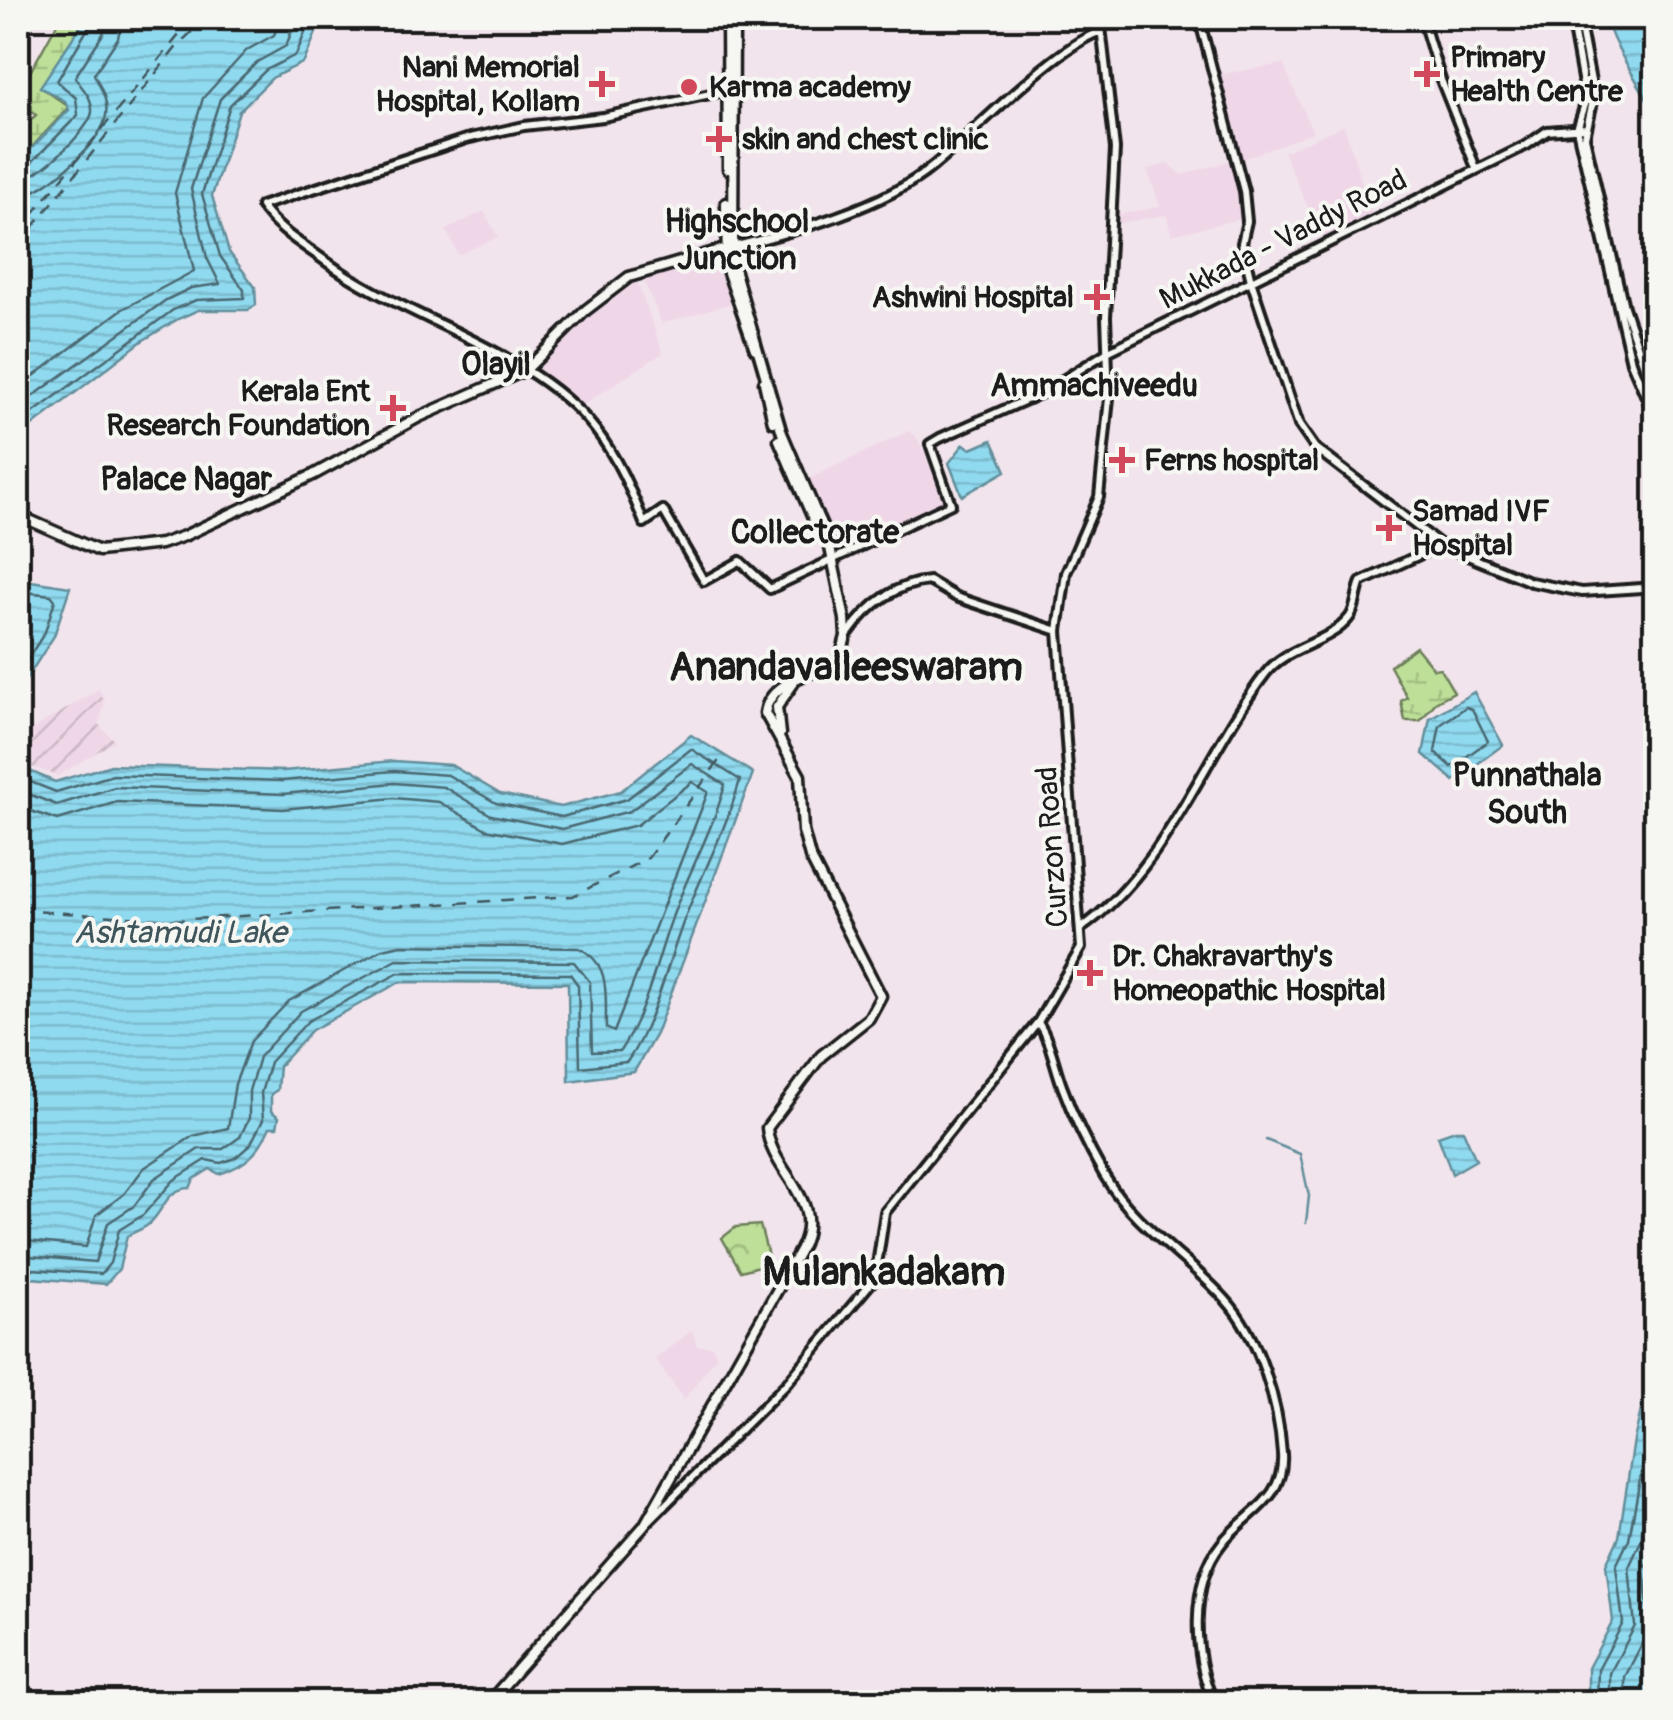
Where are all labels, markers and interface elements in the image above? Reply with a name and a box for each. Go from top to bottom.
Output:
place label: Primary Health Centre [1450,39,1624,110]
place label: Nani Memorial Hospital, Kollam [376,49,580,120]
marker: Primary Health Centre [1414,61,1440,87]
place label: Karma academy [709,69,911,106]
marker: Nani Memorial Hospital, Kollam [589,71,615,97]
marker: Karma academy [678,76,700,98]
place label: skin and chest clinic [742,121,989,158]
marker: skin and chest clinic [706,126,732,152]
street label: Mukkada - Vaddy Road [1153,161,1413,318]
district label: Highschool Junction [665,202,809,279]
place label: Ashwini Hospital [872,279,1074,316]
marker: Ashwini Hospital [1084,284,1110,310]
district label: Olayil [461,345,531,385]
district label: Ammachiveedu [990,366,1198,406]
place label: Kerala Ent Research Foundation [106,373,371,444]
marker: Kerala Ent Research Foundation [380,395,406,421]
place label: Ferns hospital [1144,442,1319,479]
marker: Ferns hospital [1109,447,1135,473]
district label: Palace Nagar [100,460,272,500]
place label: Samad IVF Hospital [1412,493,1550,564]
district label: Collectorate [731,513,900,553]
marker: Samad IVF Hospital [1376,515,1402,541]
district label: Anandavalleeswaram [669,643,1023,692]
district label: Punnathala South [1452,756,1602,833]
street label: Curzon Road [1028,765,1077,929]
water label: Ashtamudi Lake [74,913,290,953]
place label: Dr. Chakravarthy's Homeopathic Hospital [1112,938,1386,1009]
marker: Dr. Chakravarthy's Homeopathic Hospital [1077,960,1103,986]
district label: Mulankadakam [763,1248,1005,1297]

